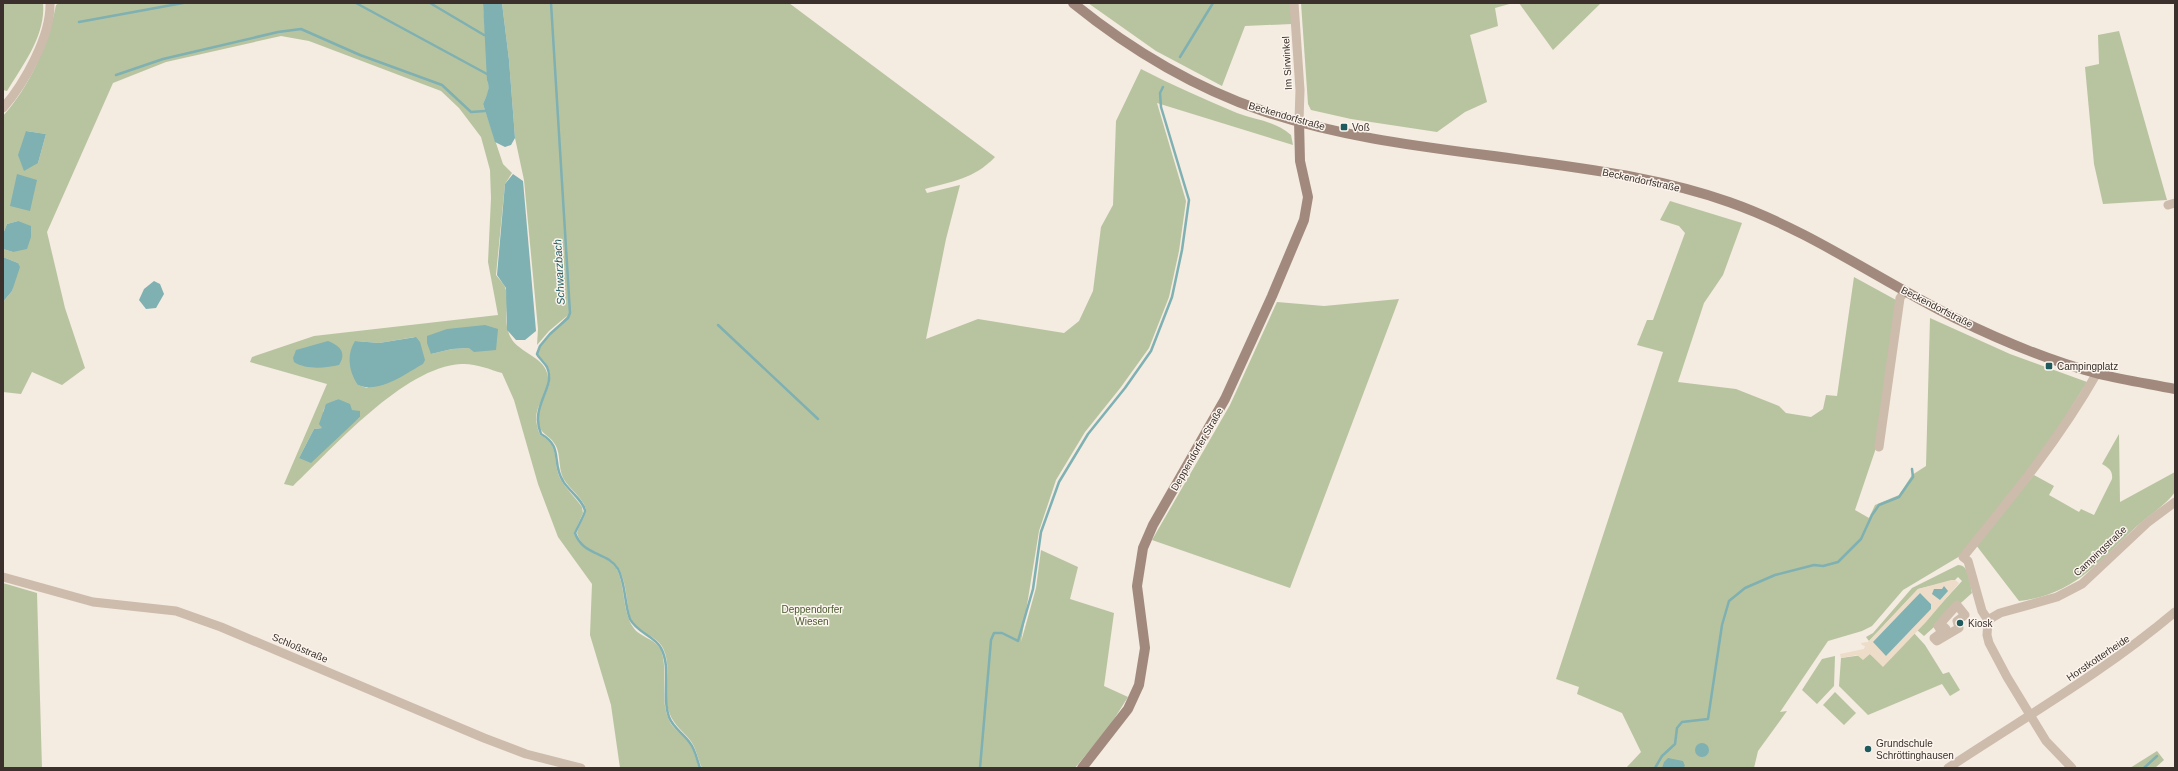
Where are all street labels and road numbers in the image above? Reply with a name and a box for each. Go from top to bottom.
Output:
street label: Im Sirwinkel [1280,36,1294,90]
street label: Beckendorfstraße [1248,100,1327,132]
street label: Beckendorfstraße [1601,166,1681,194]
street label: Beckendorfstraße [1899,284,1975,330]
street label: Deppendorfer Straße [1169,405,1225,492]
street label: Campingstraße [2071,523,2129,578]
street label: Schloßstraße [270,631,330,665]
street label: Horstkotterheide [2065,633,2132,683]

